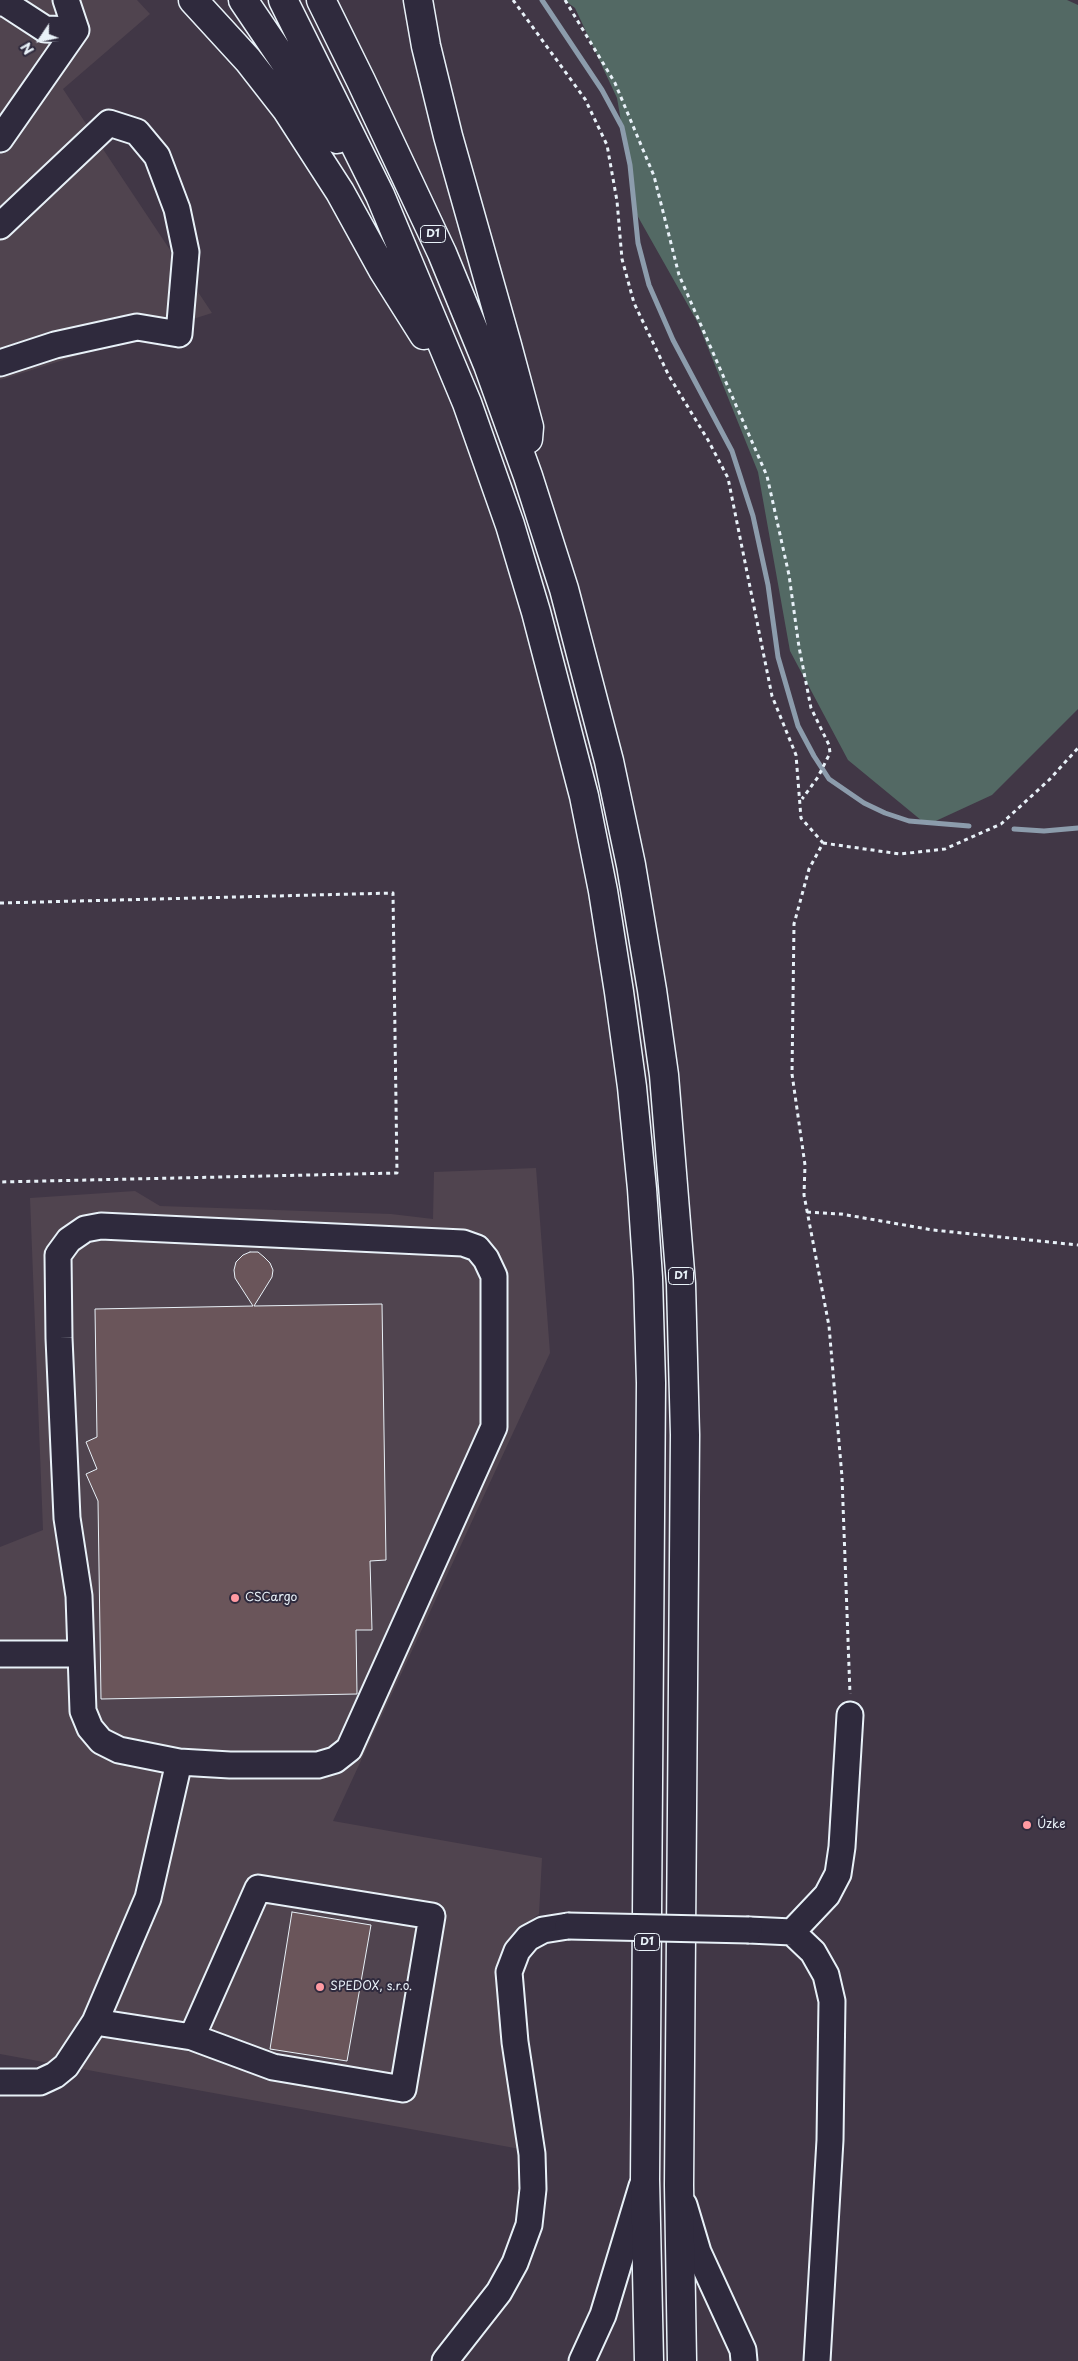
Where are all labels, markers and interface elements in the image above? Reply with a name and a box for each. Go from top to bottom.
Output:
north arrow [15,15,65,65]
text: N [15,38,39,59]
road number: D1 [420,225,446,242]
road number: D1 [668,1268,694,1284]
place label: CSCargo [245,1591,297,1605]
marker: CSCargo [229,1592,241,1604]
place label: Úzke [1037,1818,1066,1832]
marker: Úzke [1021,1819,1033,1831]
road number: D1 [634,1934,660,1950]
place label: SPEDOX, s.r.o. [330,1980,412,1994]
marker: SPEDOX, s.r.o. [314,1981,326,1993]

